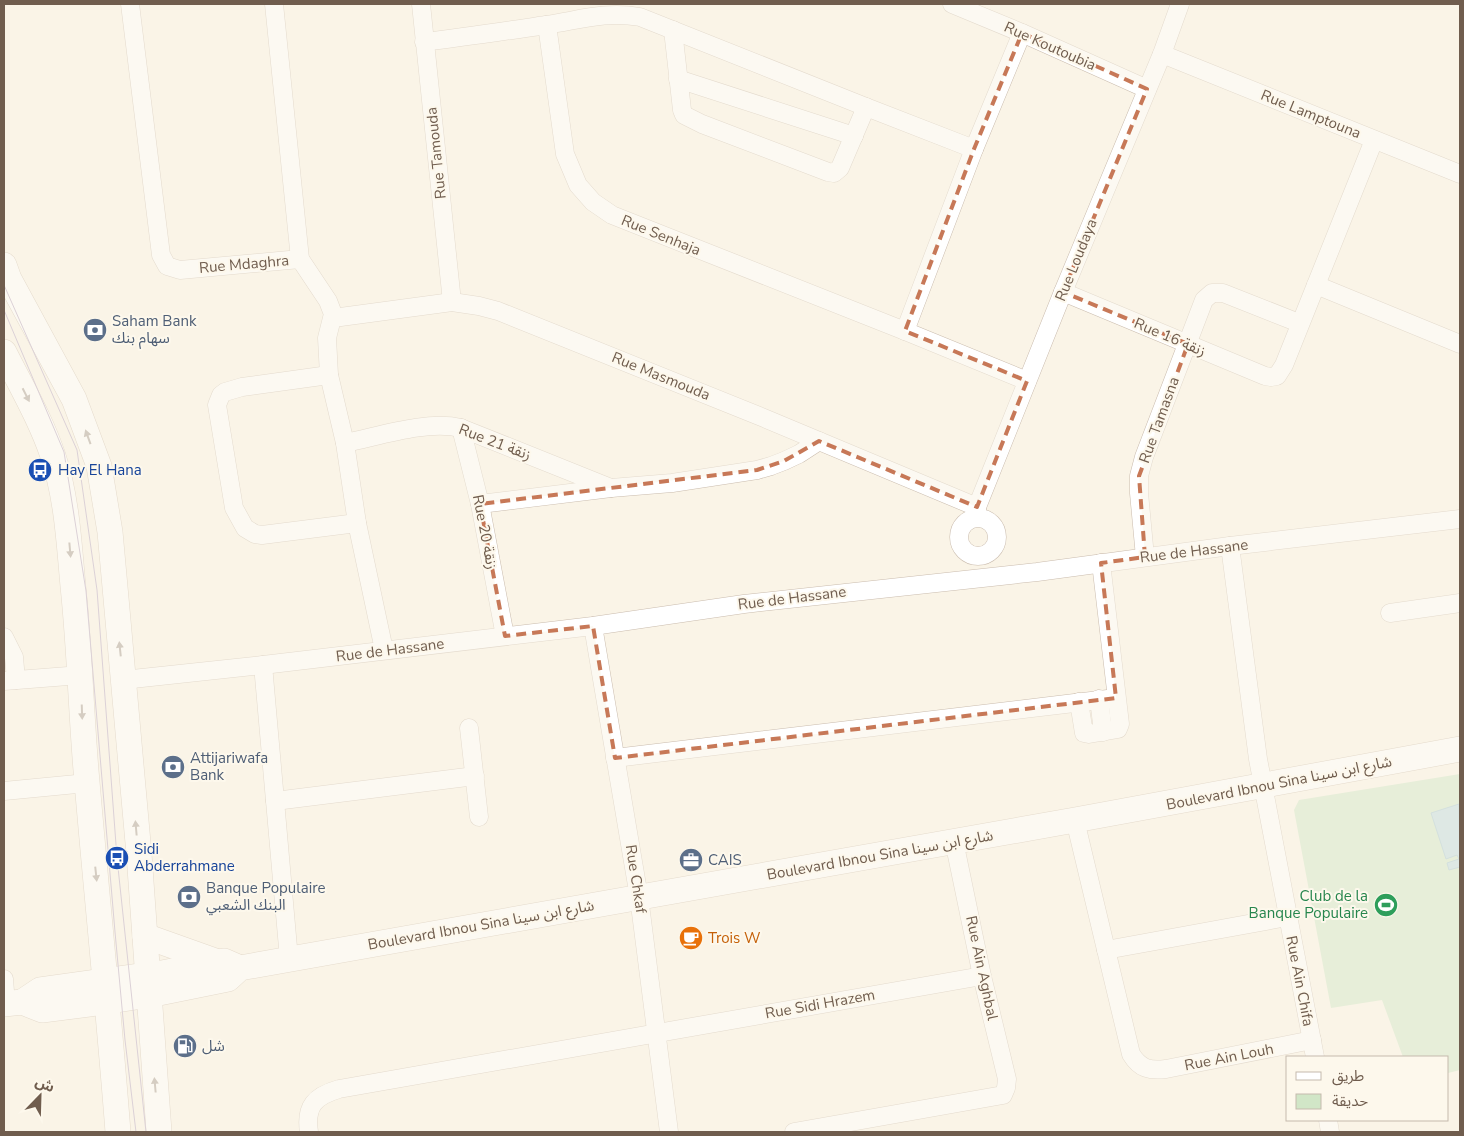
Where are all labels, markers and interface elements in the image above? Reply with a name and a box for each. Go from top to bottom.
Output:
street label: Rue Koutoubia [1001,17,1099,75]
street label: Rue Lamptouna [1258,85,1364,143]
street label: Rue Tamouda [421,106,451,200]
street label: Rue Senhaja [618,210,704,260]
street label: Rue Loudaya [1050,216,1102,304]
street label: Rue Mdaghra [198,250,290,278]
place label: Saham Bank سهام بنك [112,311,197,349]
street label: Rue 16 زنقة [1131,313,1209,361]
bank icon: Saham Bank سهام بنك [82,317,108,343]
street label: Rue Masmouda [609,347,713,405]
street label: Rue Tamasna [1134,374,1184,466]
one-way arrow [22,388,30,402]
street label: Rue 21 زنقة [456,419,534,465]
one-way arrow [84,429,92,444]
bus stop icon: Hay El Hana [27,457,53,483]
place label: Hay El Hana [58,460,142,480]
street label: Rue 20 زنقة [468,493,502,571]
street label: Rue de Hassane [1139,534,1249,568]
one-way arrow [67,542,75,558]
street label: Rue de Hassane [737,581,847,615]
street label: Rue de Hassane [335,633,445,667]
one-way arrow [116,640,124,656]
one-way arrow [79,704,87,720]
place label: Attijariwafa Bank [190,748,268,785]
street label: Boulevard Ibnou Sina شارع ابن سينا [1164,751,1394,817]
bank icon: Attijariwafa Bank [160,754,186,780]
one-way arrow [132,819,140,835]
street label: Boulevard Ibnou Sina شارع ابن سينا [765,825,995,887]
place label: Sidi Abderrahmane [134,839,235,876]
street label: Rue Chkaf [621,843,651,916]
bus stop icon: Sidi Abderrahmane [104,845,130,871]
office icon: CAIS [678,847,704,873]
place label: CAIS [708,850,742,870]
one-way arrow [92,866,100,882]
place label: Banque Populaire البنك الشعبي [206,878,325,916]
bank icon: Banque Populaire البنك الشعبي [176,884,202,910]
place label: Club de la Banque Populaire [1249,886,1368,923]
sports icon: Club de la Banque Populaire [1373,892,1399,918]
street label: Boulevard Ibnou Sina شارع ابن سينا [366,895,596,957]
street label: Rue Ain Aghbal [961,914,1003,1023]
cafe icon: Trois W [678,925,704,951]
place label: Trois W [708,928,761,948]
street label: Rue Ain Chifa [1281,934,1319,1028]
street label: Rue Sidi Hrazem [763,984,877,1024]
fuel station icon: شل [172,1033,198,1059]
place label: شل [202,1036,225,1056]
street label: Rue Ain Louh [1183,1039,1275,1075]
legend [1286,1056,1449,1121]
text: طريق [1332,1066,1364,1086]
north arrow [15,1071,65,1121]
text: ش [32,1072,57,1097]
one-way arrow [151,1077,159,1093]
text: حديقة [1332,1091,1368,1111]

